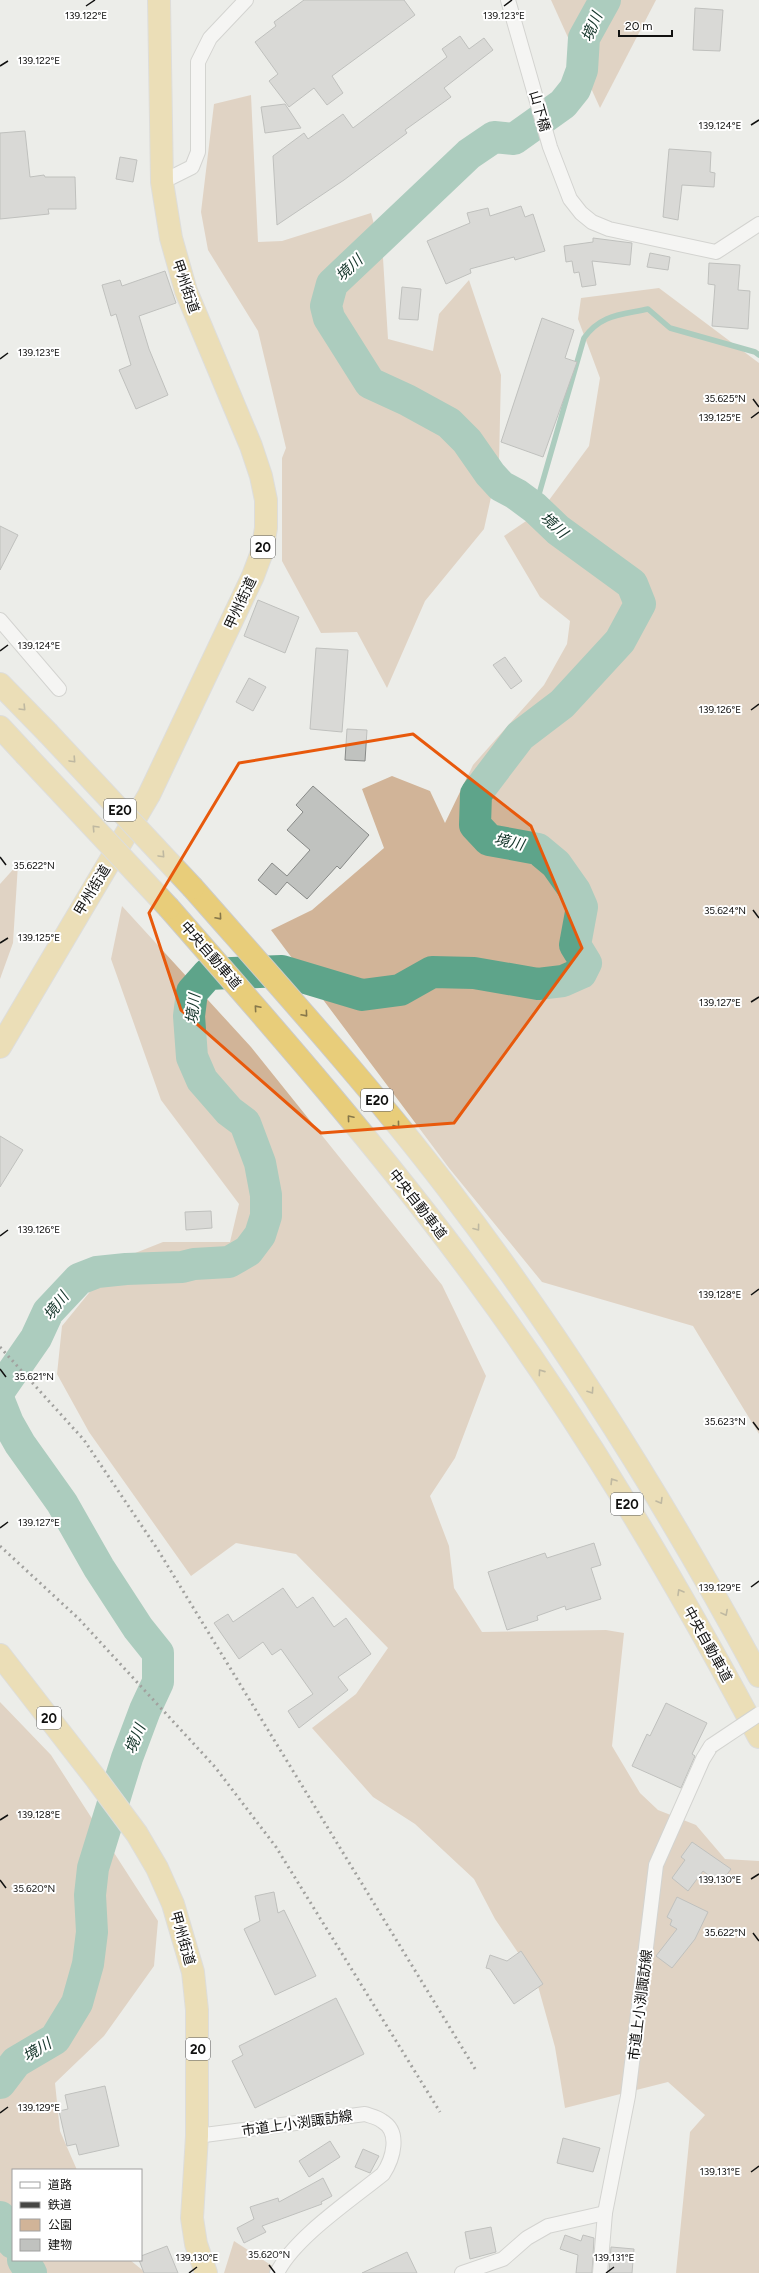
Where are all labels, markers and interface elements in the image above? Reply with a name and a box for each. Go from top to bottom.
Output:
water label: 境川 [578,8,607,44]
text: 139.122°E [65,9,107,22]
text: 139.123°E [483,9,525,22]
scale bar [619,12,672,38]
text: 20 m [625,19,653,33]
text: 139.122°E [18,54,60,67]
street label: 山下橋 [526,89,553,134]
text: 139.124°E [699,119,742,132]
water label: 境川 [332,250,368,285]
street label: 甲州街道 [168,257,203,315]
text: 139.123°E [18,346,60,359]
text: 35.625°N [704,392,746,405]
text: 139.125°E [699,411,741,424]
water label: 境川 [537,508,573,543]
road number: 20 [251,536,275,558]
street label: 甲州街道 [221,574,260,632]
text: 139.124°E [18,639,61,652]
one-way arrow [18,703,26,711]
text: 139.126°E [699,703,741,716]
one-way arrow [68,755,76,763]
road number: E20 [104,799,136,821]
one-way arrow [92,825,100,833]
water label: 境川 [492,830,528,855]
one-way arrow [158,850,165,858]
text: 35.622°N [13,859,55,872]
street label: 甲州街道 [71,862,114,919]
text: 35.624°N [704,904,746,917]
one-way arrow [214,912,222,920]
street label: 中央自動車道 [177,918,245,993]
text: 139.125°E [18,931,60,944]
water label: 境川 [182,991,204,1025]
text: 139.127°E [699,996,741,1009]
one-way arrow [254,1005,261,1013]
one-way arrow [300,1010,307,1017]
road number: E20 [361,1089,393,1111]
one-way arrow [347,1115,354,1123]
one-way arrow [393,1120,400,1127]
street label: 中央自動車道 [385,1166,450,1243]
text: 139.126°E [18,1223,60,1236]
one-way arrow [472,1223,479,1230]
water label: 境川 [40,1287,74,1323]
text: 139.128°E [699,1288,741,1301]
text: 35.621°N [14,1370,54,1383]
one-way arrow [539,1370,546,1377]
one-way arrow [586,1387,593,1394]
text: 35.623°N [704,1415,746,1428]
one-way arrow [610,1478,618,1485]
road number: E20 [611,1493,643,1515]
one-way arrow [656,1497,663,1504]
text: 139.127°E [18,1516,60,1529]
text: 139.129°E [699,1581,741,1594]
one-way arrow [677,1589,684,1596]
street label: 中央自動車道 [680,1603,735,1685]
one-way arrow [721,1609,728,1616]
road number: 20 [37,1707,61,1729]
water label: 境川 [121,1720,150,1756]
text: 139.128°E [18,1808,60,1821]
text: 139.130°E [699,1873,742,1886]
text: 35.620°N [13,1882,55,1895]
street label: 甲州街道 [167,1909,198,1967]
text: 35.622°N [704,1926,746,1939]
street label: 市道上小渕諏訪線 [625,1948,656,2062]
water label: 境川 [20,2034,56,2065]
road number: 20 [186,2038,210,2060]
text: 139.129°E [18,2101,60,2114]
street label: 市道上小渕諏訪線 [240,2107,354,2140]
text: 139.131°E [700,2165,740,2178]
legend [12,2169,142,2261]
text: 道路 [48,2178,72,2192]
text: 鉄道 [48,2198,72,2212]
text: 公園 [48,2218,72,2232]
text: 建物 [48,2238,72,2252]
text: 35.620°N [248,2248,290,2261]
text: 139.130°E [176,2251,219,2264]
text: 139.131°E [594,2251,634,2264]

